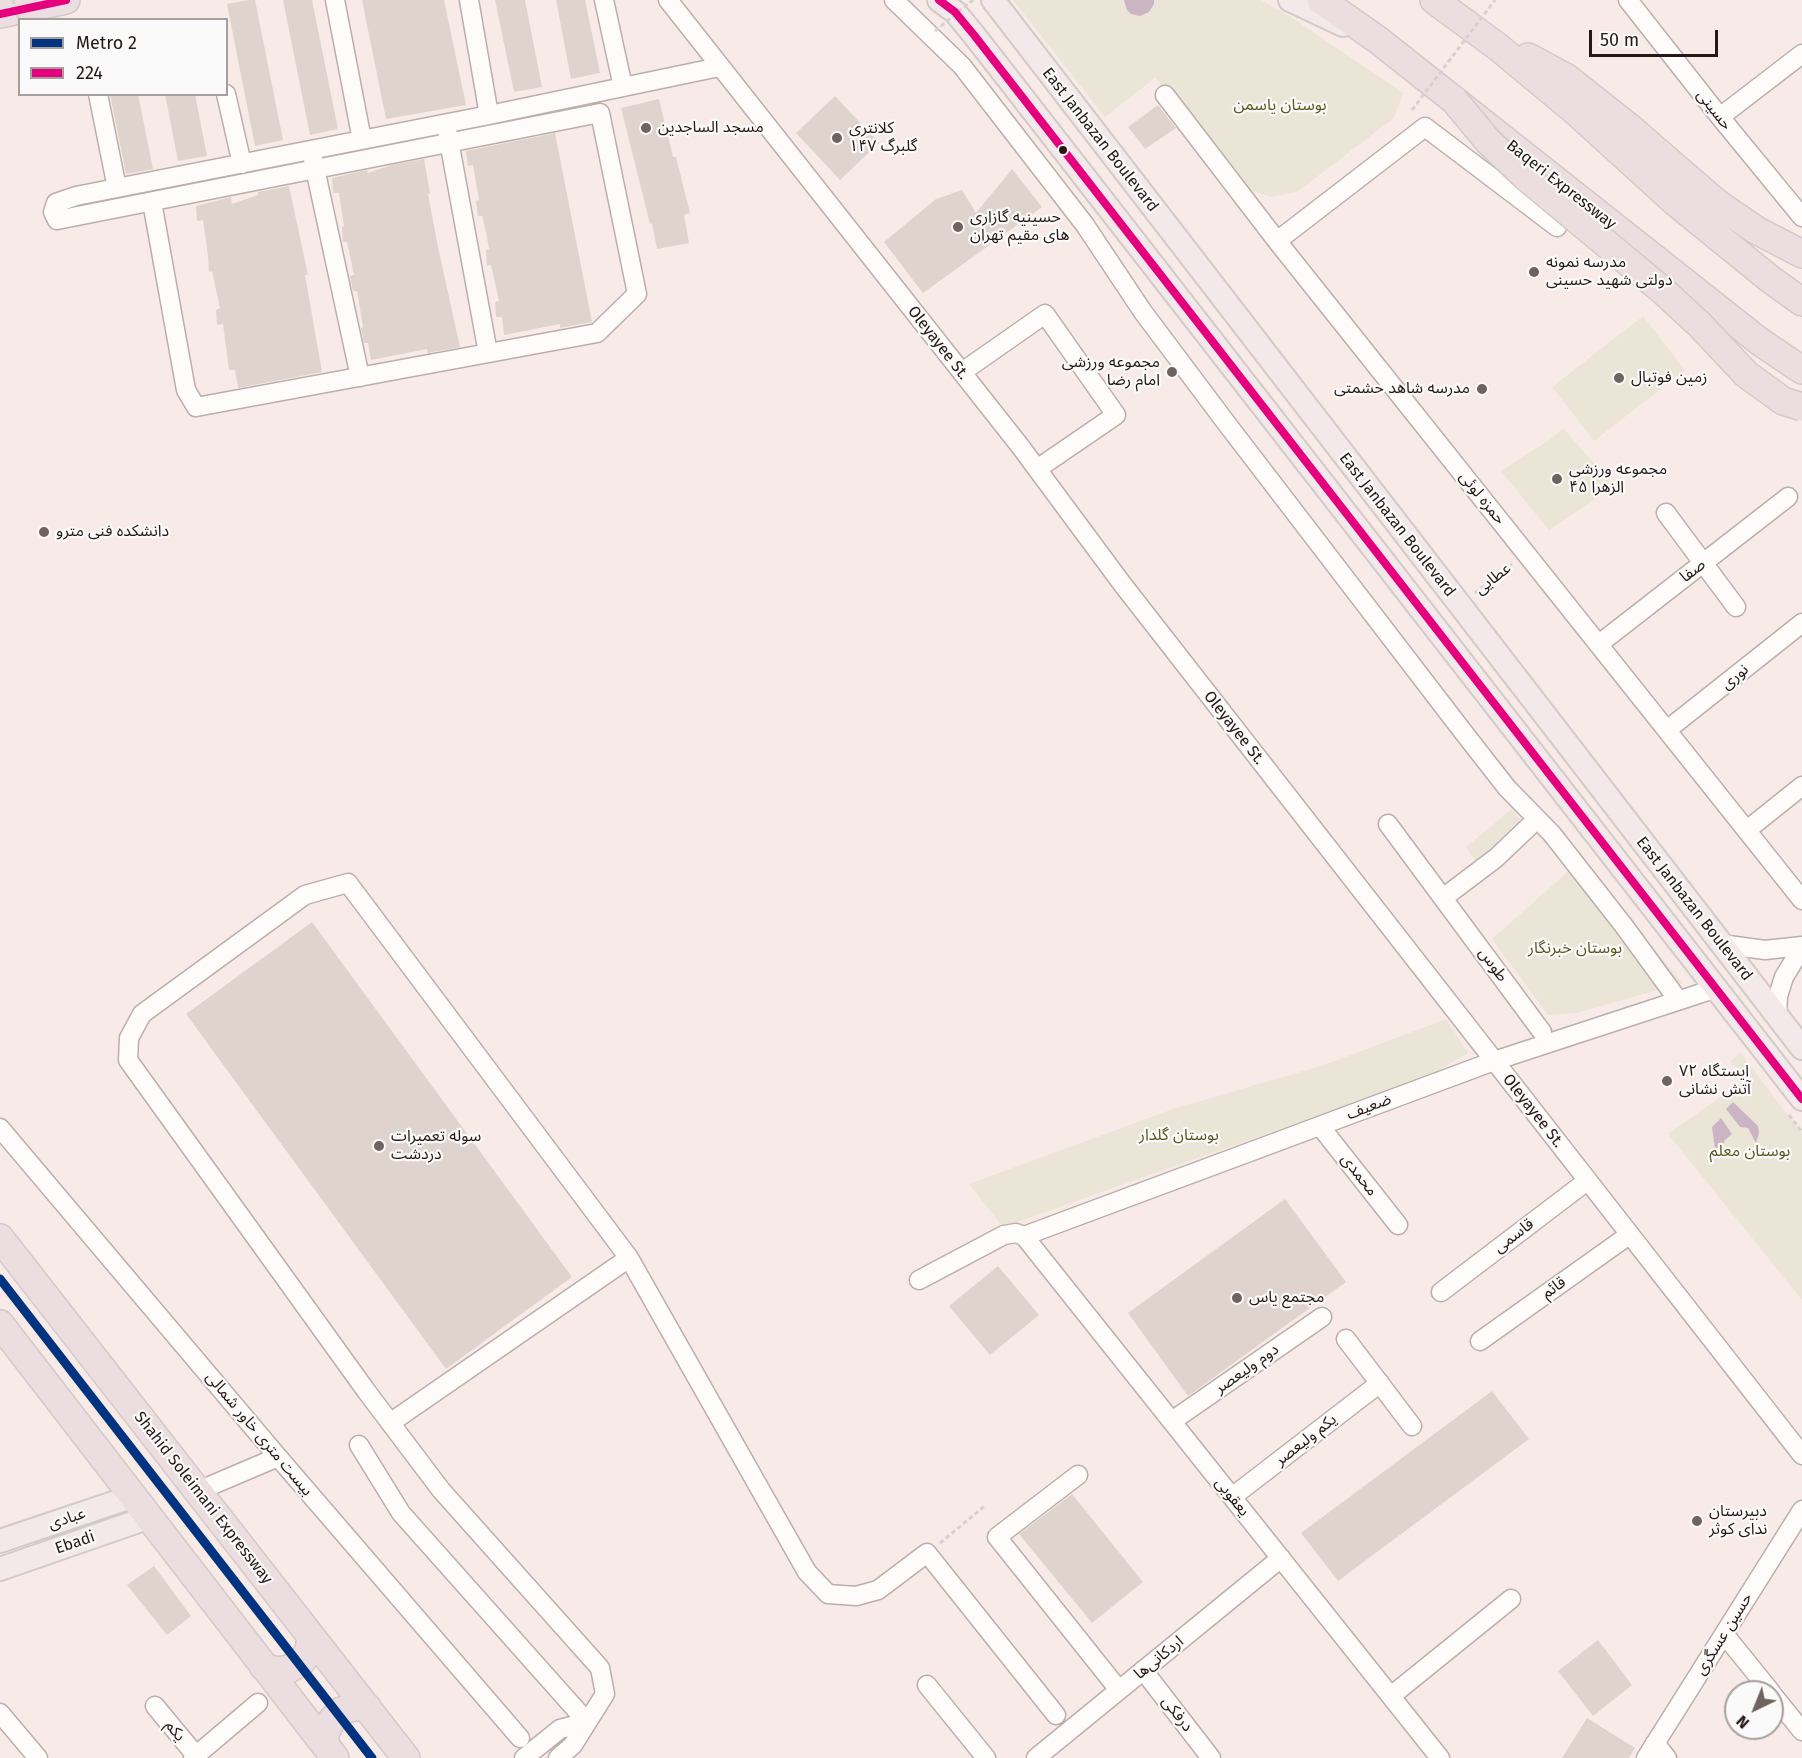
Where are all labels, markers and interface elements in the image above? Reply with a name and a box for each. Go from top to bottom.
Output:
legend [18,18,228,96]
scale bar [1592,18,1721,56]
text: 50 m [1600,29,1639,51]
text: Metro 2 [76,32,137,54]
text: 224 [76,62,103,84]
street label: East Janbazan Boulevard [1038,64,1162,216]
street label: حسینی [1692,86,1736,134]
park label: بوستان یاسمن [1233,96,1327,116]
place label: مسجد الساجدین [658,118,764,138]
place label: کلانتری ۱۴۷ گلبرگ [849,119,917,157]
marker: مسجد الساجدین [639,121,653,135]
marker: کلانتری ۱۴۷ گلبرگ [830,131,844,145]
street label: Baqeri Expressway [1502,136,1620,234]
unlabelled marker [1057,144,1069,156]
place label: حسینیه گازاری های مقیم تهران [970,208,1069,246]
marker: حسینیه گازاری های مقیم تهران [951,220,965,234]
place label: مدرسه نمونه دولتی شهید حسینی [1546,253,1673,291]
marker: مدرسه نمونه دولتی شهید حسینی [1527,265,1541,279]
street label: Oleyayee St. [903,302,973,384]
place label: مجموعه ورزشی امام رضا [1062,353,1160,391]
marker: مجموعه ورزشی امام رضا [1165,365,1179,379]
place label: زمین فوتبال [1631,368,1707,388]
marker: زمین فوتبال [1612,371,1626,385]
place label: مدرسه شاهد حشمتی [1334,379,1470,399]
marker: مدرسه شاهد حشمتی [1475,382,1489,396]
street label: East Janbazan Boulevard [1335,449,1459,601]
place label: مجموعه ورزشی الزهرا ۴۵ [1569,460,1667,498]
street label: حمزه لوئی [1455,468,1509,528]
marker: مجموعه ورزشی الزهرا ۴۵ [1550,472,1564,486]
place label: دانشکده فنی مترو [56,522,169,542]
marker: دانشکده فنی مترو [37,525,51,539]
street label: صفا [1676,555,1710,587]
street label: عطایی [1471,559,1515,599]
street label: نوری [1717,660,1753,694]
street label: Oleyayee St. [1199,687,1269,769]
street label: East Janbazan Boulevard [1632,833,1756,985]
park label: بوستان خبرنگار [1528,939,1622,959]
street label: طوس [1474,944,1512,986]
place label: ایستگاه ۷۲ آتش نشانی [1679,1062,1751,1100]
street label: Oleyayee St. [1498,1070,1568,1152]
marker: ایستگاه ۷۲ آتش نشانی [1660,1074,1674,1088]
street label: ضعیف [1344,1090,1394,1124]
park label: بوستان گلدار [1139,1126,1219,1146]
place label: سوله تعمیرات دردشت [391,1127,481,1165]
marker: سوله تعمیرات دردشت [372,1139,386,1153]
park label: بوستان معلم [1710,1142,1790,1162]
street label: محمدی [1337,1150,1381,1200]
street label: قاسمی [1490,1215,1538,1257]
street label: قائم [1538,1273,1570,1303]
place label: مجتمع یاس [1249,1288,1324,1308]
marker: مجتمع یاس [1230,1291,1244,1305]
street label: دوم ولیعصر [1211,1340,1283,1398]
street label: بیست متری خاور شمالی [201,1368,317,1500]
street label: Shahid Soleimani Expressway [130,1408,276,1588]
street label: یکم ولیعصر [1271,1410,1341,1470]
street label: یعقوبی [1210,1474,1254,1520]
place label: دبیرستان ندای کوثر [1709,1502,1767,1540]
street label: عبادی [46,1504,88,1534]
marker: دبیرستان ندای کوثر [1690,1514,1704,1528]
street label: Ebadi [53,1527,97,1559]
street label: حسین عسگری [1691,1589,1757,1679]
street label: اردکانی‌ها [1130,1632,1188,1684]
north arrow [1724,1680,1784,1740]
street label: درفکی [1157,1692,1197,1736]
text: N [1732,1712,1753,1733]
street label: یکم [161,1716,189,1746]

